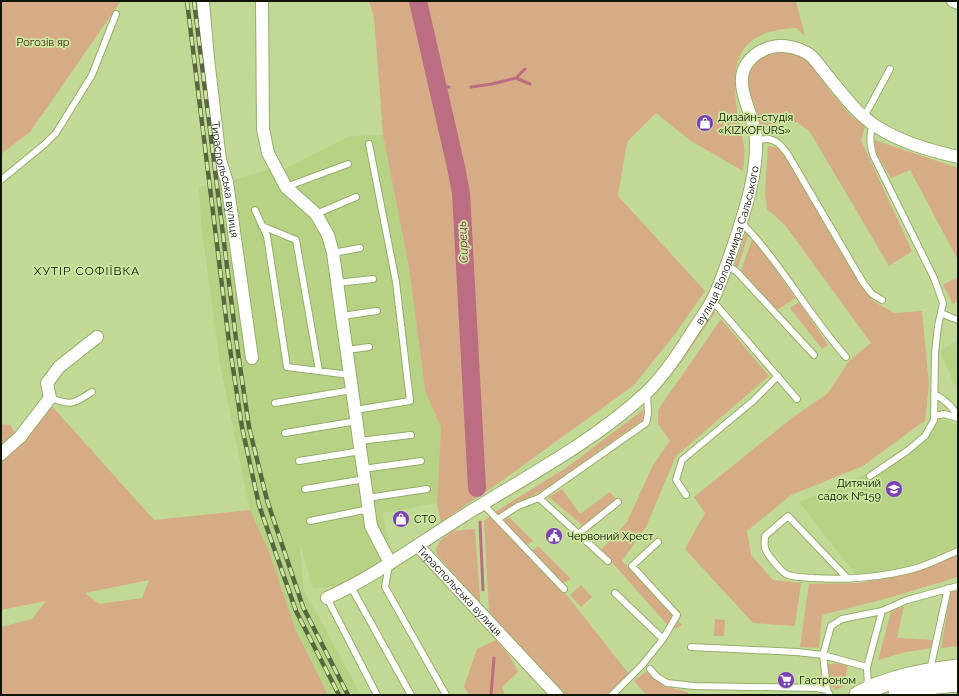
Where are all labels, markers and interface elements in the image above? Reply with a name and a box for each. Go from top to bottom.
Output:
park label: Рогозів яр [16,36,70,49]
place label: Дизайн-студія «KIZKOFURS» [718,111,793,137]
shop icon: Дизайн-студія «KIZKOFURS» [695,113,715,133]
street label: Тираспольська вулиця [209,120,241,238]
street label: вулиця Володимира Сальського [692,165,761,327]
water label: Сирець [455,220,471,264]
district label: ХУТІР СОФІЇВКА [34,264,140,278]
place label: Дитячий садок №159 [818,477,881,503]
school or university icon: Дитячий садок №159 [884,479,904,499]
shop icon: СТО [391,509,411,529]
place label: СТО [414,513,436,526]
public building icon: Червоний Хрест [544,526,564,546]
place label: Червоний Хрест [567,530,654,543]
street label: Тираспольська вулиця [415,543,505,638]
supermarket icon: Гастроном [776,670,796,690]
place label: Гастроном [799,674,856,687]

